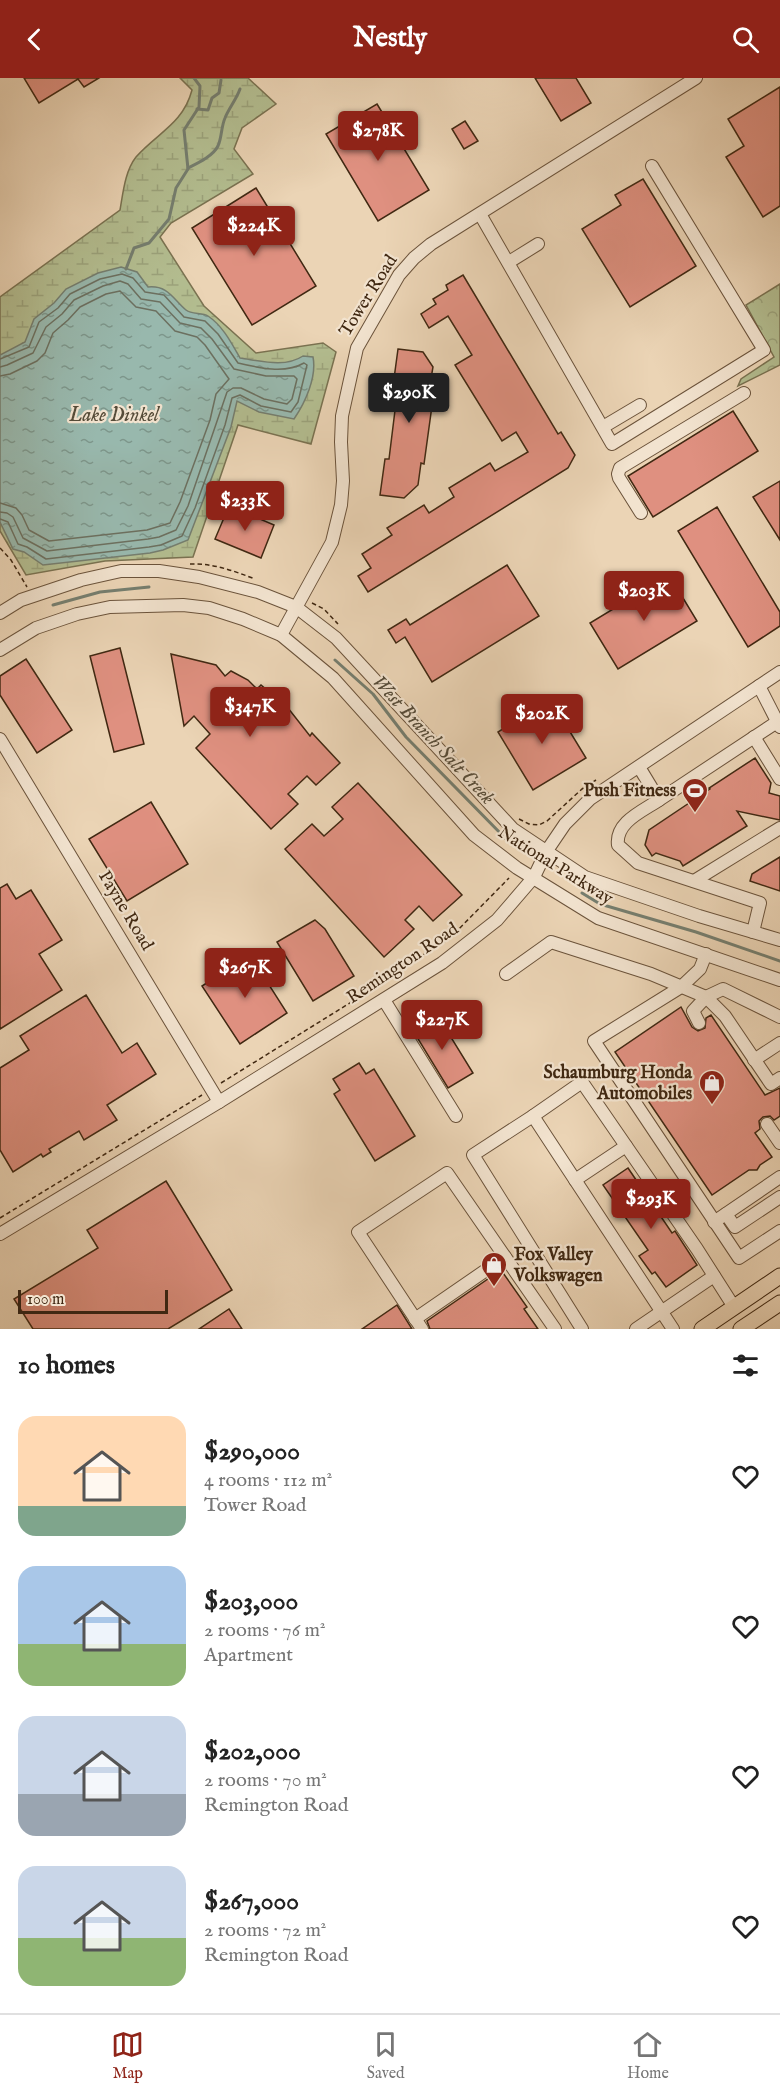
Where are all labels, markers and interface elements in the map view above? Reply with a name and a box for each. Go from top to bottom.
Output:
text: Nestly [353,22,427,56]
icon: back [18,23,51,56]
icon: search [729,23,762,56]
pin: $278K [336,111,420,162]
text: $278K [352,118,404,143]
pin: $224K [212,206,296,257]
text: $224K [227,213,281,238]
street label: Tower Road [335,250,403,341]
pin: $290K [367,373,451,424]
text: $290K [382,380,436,405]
water label: Lake Dinkel [68,403,161,428]
pin: $233K [203,481,287,532]
text: $233K [220,488,270,513]
pin: $203K [602,571,686,622]
text: $203K [618,578,670,603]
water label: West Branch Salt Creek [366,670,500,810]
pin: $347K [208,687,292,738]
text: $347K [224,694,276,719]
pin: $202K [500,694,584,745]
text: $202K [515,701,569,726]
sports icon: Push Fitness [680,776,710,814]
place label: Push Fitness [584,780,677,803]
street label: National Parkway [493,821,617,911]
street label: Payne Road [92,867,158,956]
street label: Remington Road [343,918,464,1010]
pin: $267K [203,948,287,999]
text: $267K [219,955,271,980]
pin: $227K [400,1000,484,1051]
text: $227K [415,1007,469,1032]
place label: Schaumburg Honda Automobiles [544,1062,693,1106]
shop icon: Schaumburg Honda Automobiles [697,1068,727,1106]
pin: $293K [609,1179,693,1230]
text: $293K [625,1186,677,1211]
place label: Fox Valley Volkswagen [513,1244,603,1288]
shop icon: Fox Valley Volkswagen [479,1250,509,1288]
scale bar [18,1287,168,1314]
text: 100 m [27,1290,64,1310]
text: 10 homes [18,1349,115,1382]
icon: filters [729,1349,762,1382]
text: $290,000 [204,1435,300,1468]
icon: home [66,1440,138,1512]
icon: heart [729,1460,762,1493]
text: 4 rooms · 112 m² [204,1468,332,1493]
text: Tower Road [204,1493,307,1518]
text: $203,000 [204,1585,298,1618]
icon: home [66,1590,138,1662]
icon: heart [729,1610,762,1643]
text: 2 rooms · 76 m² [204,1618,325,1643]
text: Apartment [204,1643,293,1668]
text: $202,000 [204,1735,301,1768]
icon: home [66,1740,138,1812]
icon: heart [729,1760,762,1793]
text: 2 rooms · 70 m² [204,1768,327,1793]
text: Remington Road [204,1793,348,1818]
text: $267,000 [204,1885,299,1918]
icon: home [66,1890,138,1962]
icon: heart [729,1910,762,1943]
text: 2 rooms · 72 m² [204,1918,326,1943]
text: Remington Road [204,1943,348,1968]
tab: Map [111,2028,144,2084]
tab: Saved [367,2028,405,2084]
tab: Home [627,2028,669,2084]

